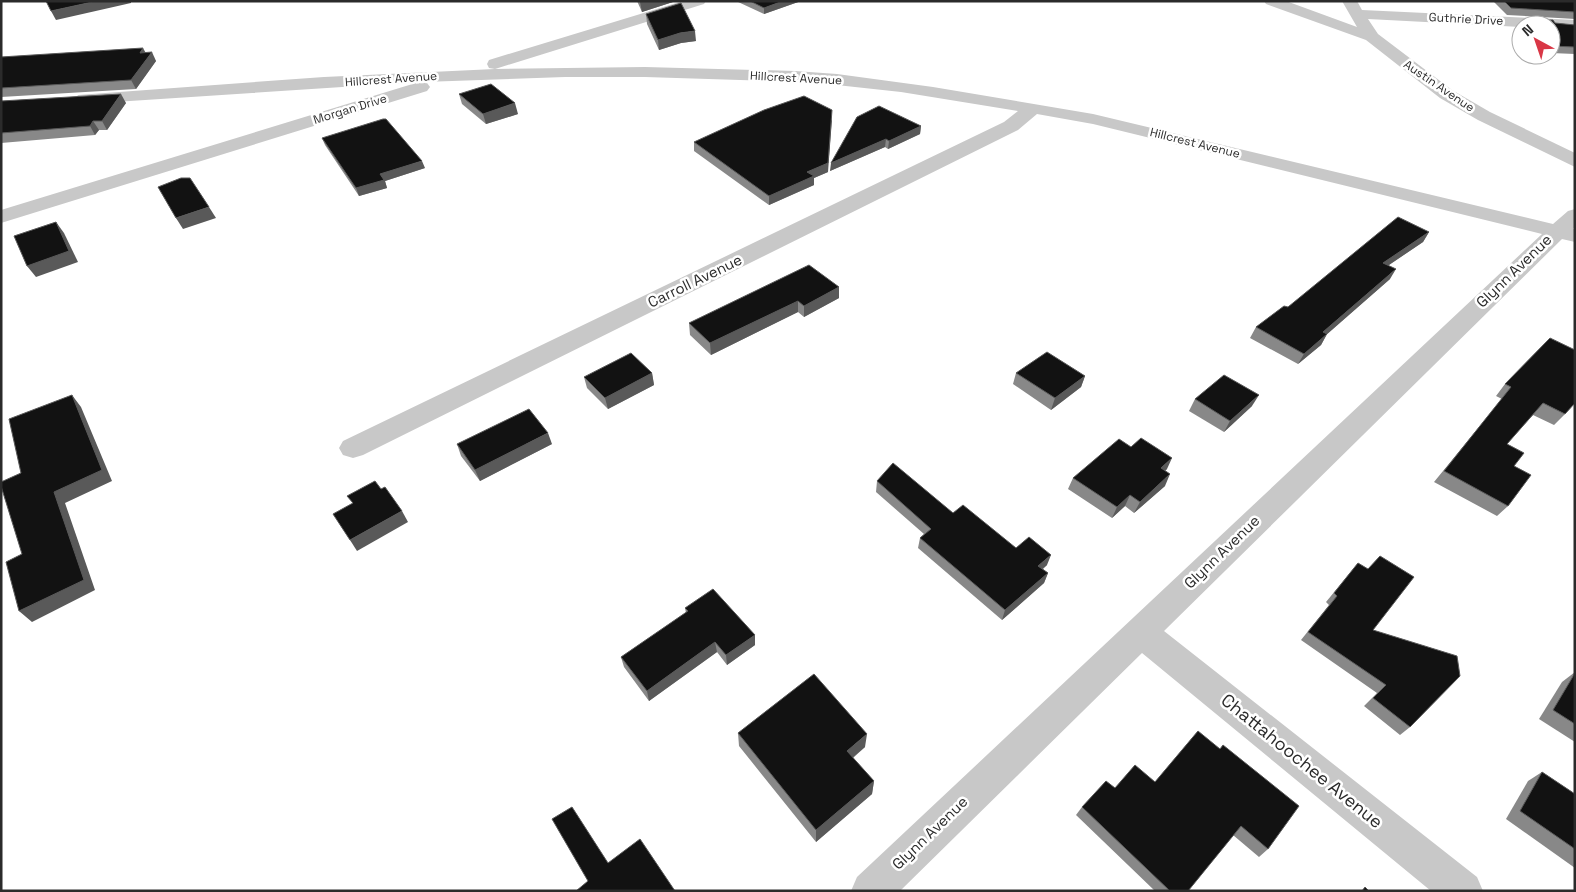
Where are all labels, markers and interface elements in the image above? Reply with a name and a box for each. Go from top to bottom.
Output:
street label: Guthrie Drive [1428,9,1504,29]
north arrow [1511,15,1561,65]
text: N [1518,20,1537,40]
street label: Austin Avenue [1400,56,1478,116]
street label: Hillcrest Avenue [344,68,438,90]
street label: Hillcrest Avenue [749,68,843,88]
street label: Morgan Drive [311,90,389,128]
street label: Hillcrest Avenue [1148,124,1242,162]
street label: Glynn Avenue [1472,230,1556,311]
street label: Carroll Avenue [645,249,745,312]
street label: Glynn Avenue [1180,511,1264,592]
street label: Chattahoochee Avenue [1217,688,1388,833]
street label: Glynn Avenue [888,792,972,873]

